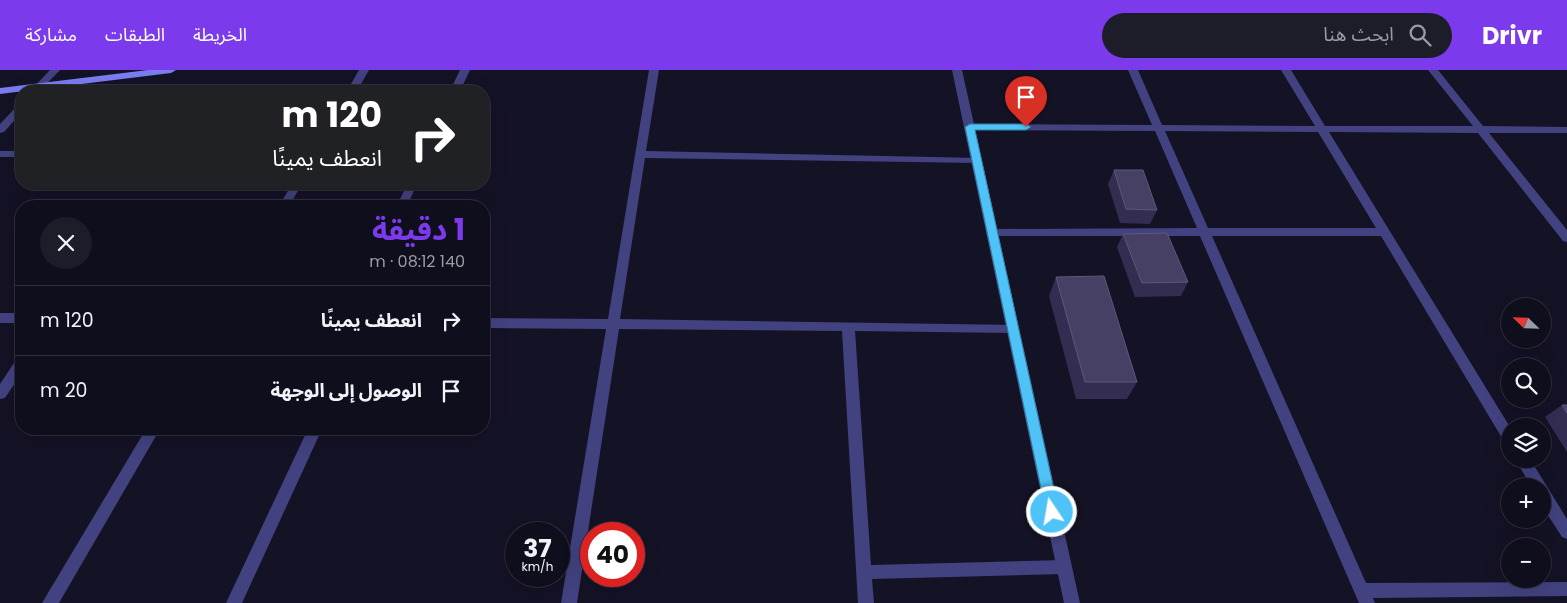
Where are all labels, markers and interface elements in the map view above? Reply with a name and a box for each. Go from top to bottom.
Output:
search box [1102,13,1452,58]
text: Drivr [1482,19,1542,52]
text: ابحث هنا [1323,21,1394,48]
icon: search [1406,21,1434,49]
text: مشاركة [25,22,77,47]
text: الطبقات [105,22,165,47]
text: الخريطة [193,22,247,47]
pin [1005,76,1047,127]
icon: arrive [1012,83,1040,111]
text: 120 m [282,90,382,139]
icon: right [400,105,465,170]
text: انعطف يمينًا [272,143,382,174]
text: 1 دقيقة [372,208,465,251]
button: close [40,217,92,269]
text: 140 m · 08:12 [369,250,465,273]
north arrow [1501,298,1551,348]
map controls [1501,298,1551,588]
text: 120 m [40,307,94,334]
text: انعطف يمينًا [321,307,422,334]
icon: right [437,307,465,335]
button: search [1501,358,1551,408]
text: 20 m [40,377,88,404]
text: الوصول إلى الوجهة [270,377,422,404]
icon: arrive [437,377,465,405]
button: layers [1501,418,1551,468]
button: + [1501,478,1551,528]
position arrow [1025,485,1077,537]
speed limit sign: 40 [580,522,645,587]
text: 37 [523,531,552,566]
button: − [1501,538,1551,588]
text: km/h [522,558,553,575]

